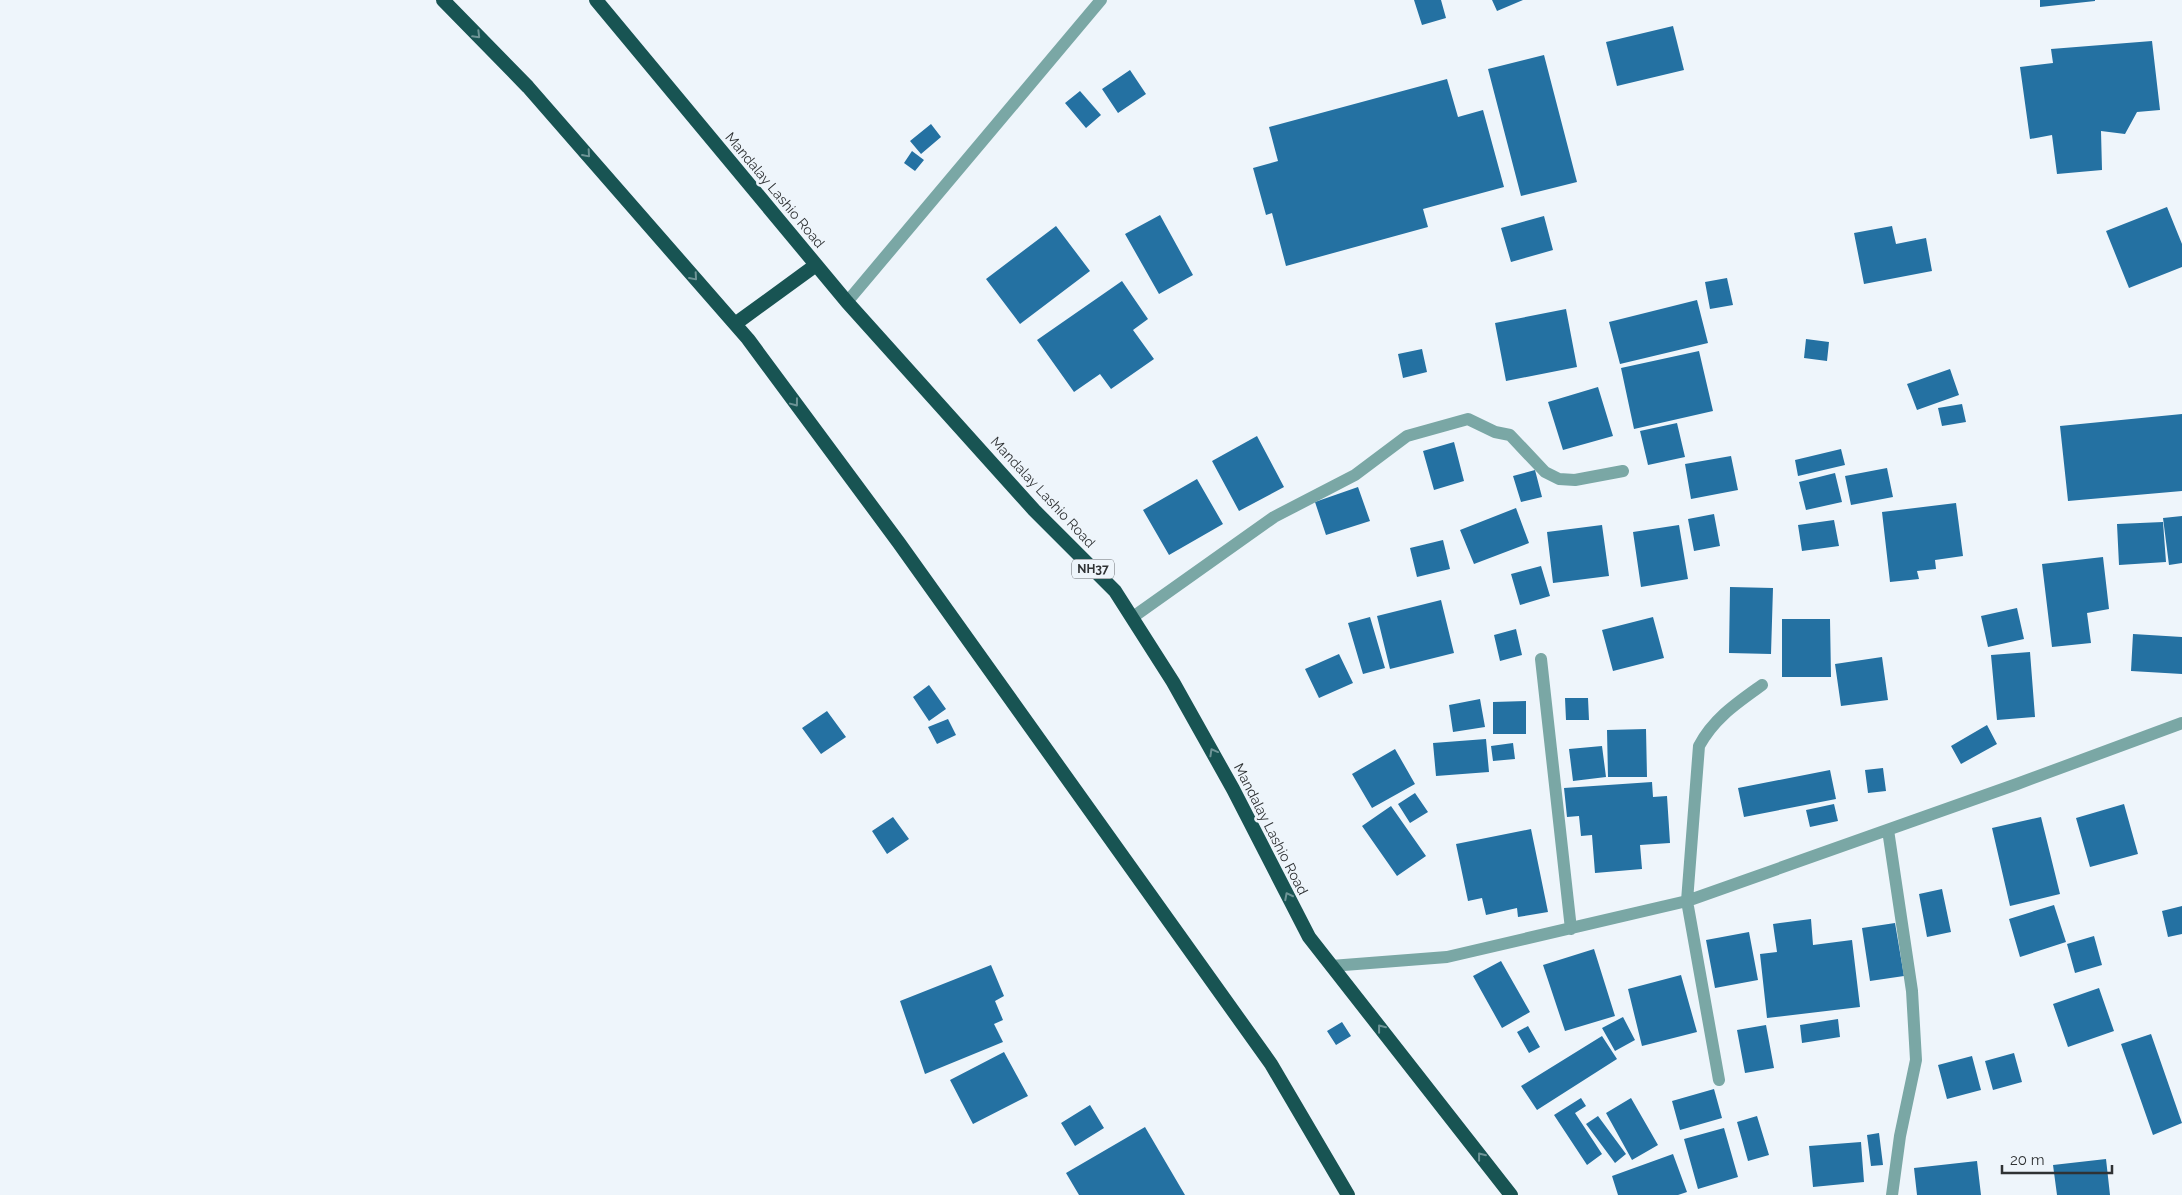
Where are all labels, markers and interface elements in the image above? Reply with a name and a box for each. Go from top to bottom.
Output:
one-way arrow [471,29,480,38]
street label: Mandalay Lashio Road [722,129,828,251]
one-way arrow [581,149,590,158]
one-way arrow [688,271,697,280]
one-way arrow [790,397,798,406]
street label: Mandalay Lashio Road [988,433,1098,551]
road number: NH37 [1072,560,1114,578]
one-way arrow [1209,748,1219,757]
street label: Mandalay Lashio Road [1231,761,1311,897]
one-way arrow [1284,892,1294,901]
one-way arrow [1377,1025,1386,1034]
scale bar [2002,1142,2112,1174]
text: 20 m [2010,1151,2045,1169]
one-way arrow [1479,1153,1487,1162]

